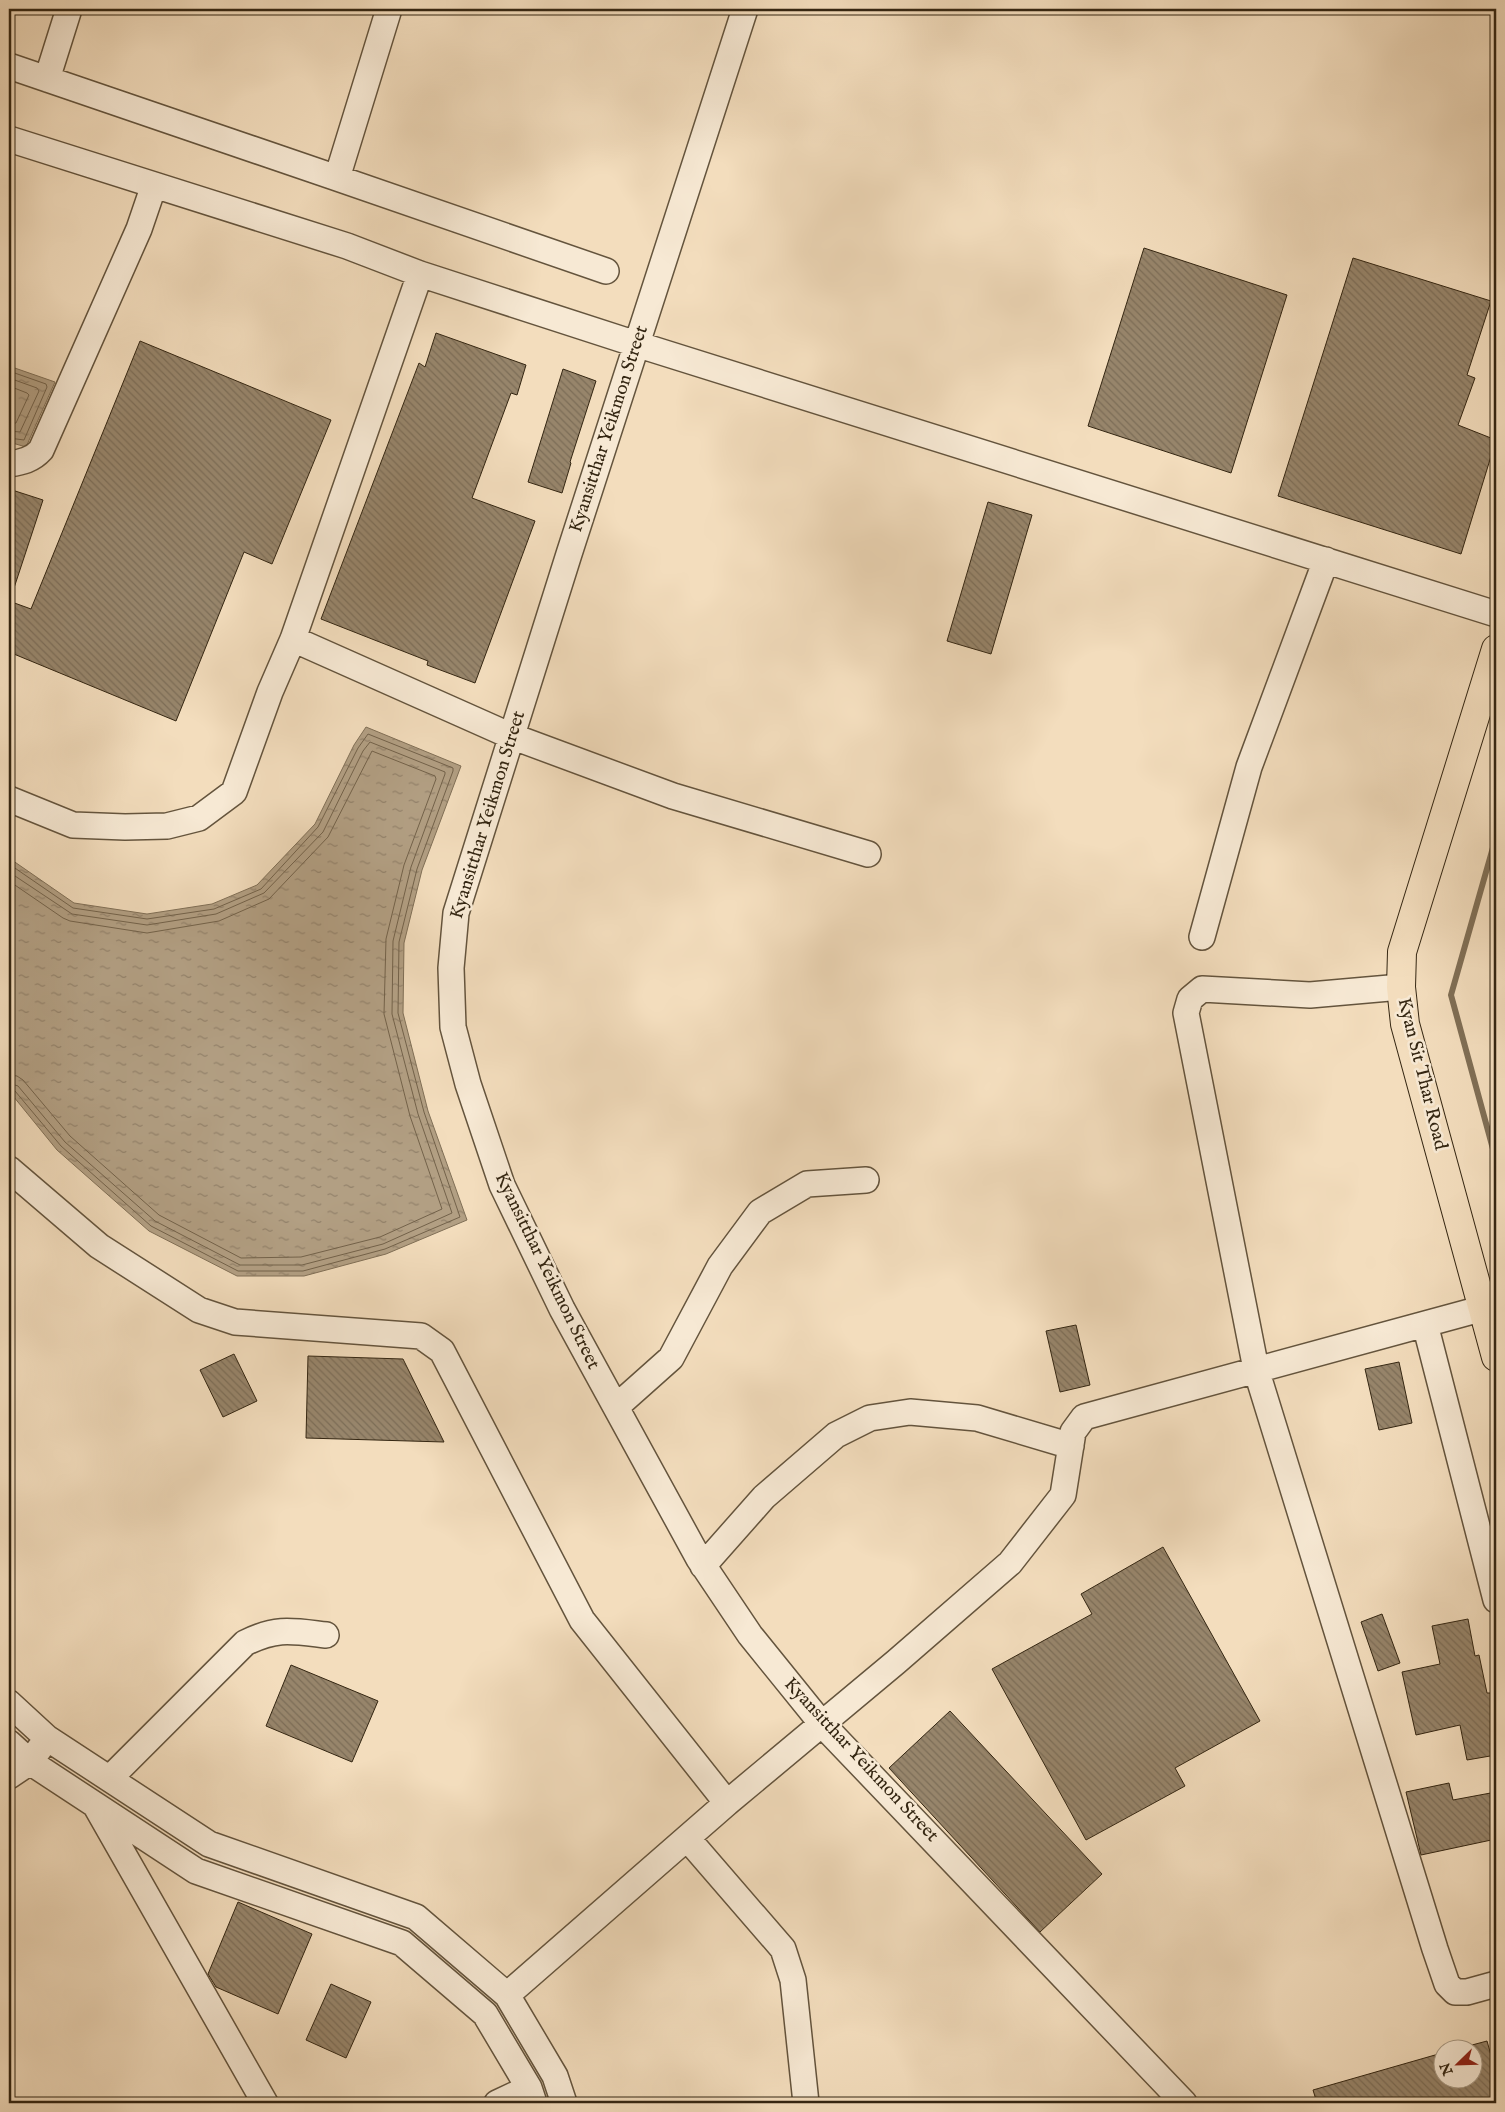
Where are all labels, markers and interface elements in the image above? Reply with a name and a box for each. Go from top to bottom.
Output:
street label: Kyansitthar Yeikmon Street [564,322,654,536]
street label: Kyansitthar Yeikmon Street [445,708,531,922]
street label: Kyan Sit Thar Road [1391,995,1453,1153]
street label: Kyansitthar Yeikmon Street [489,1169,605,1374]
street label: Kyansitthar Yeikmon Street [778,1673,944,1848]
north arrow [1432,2040,1482,2090]
text: N [1436,2060,1458,2079]

